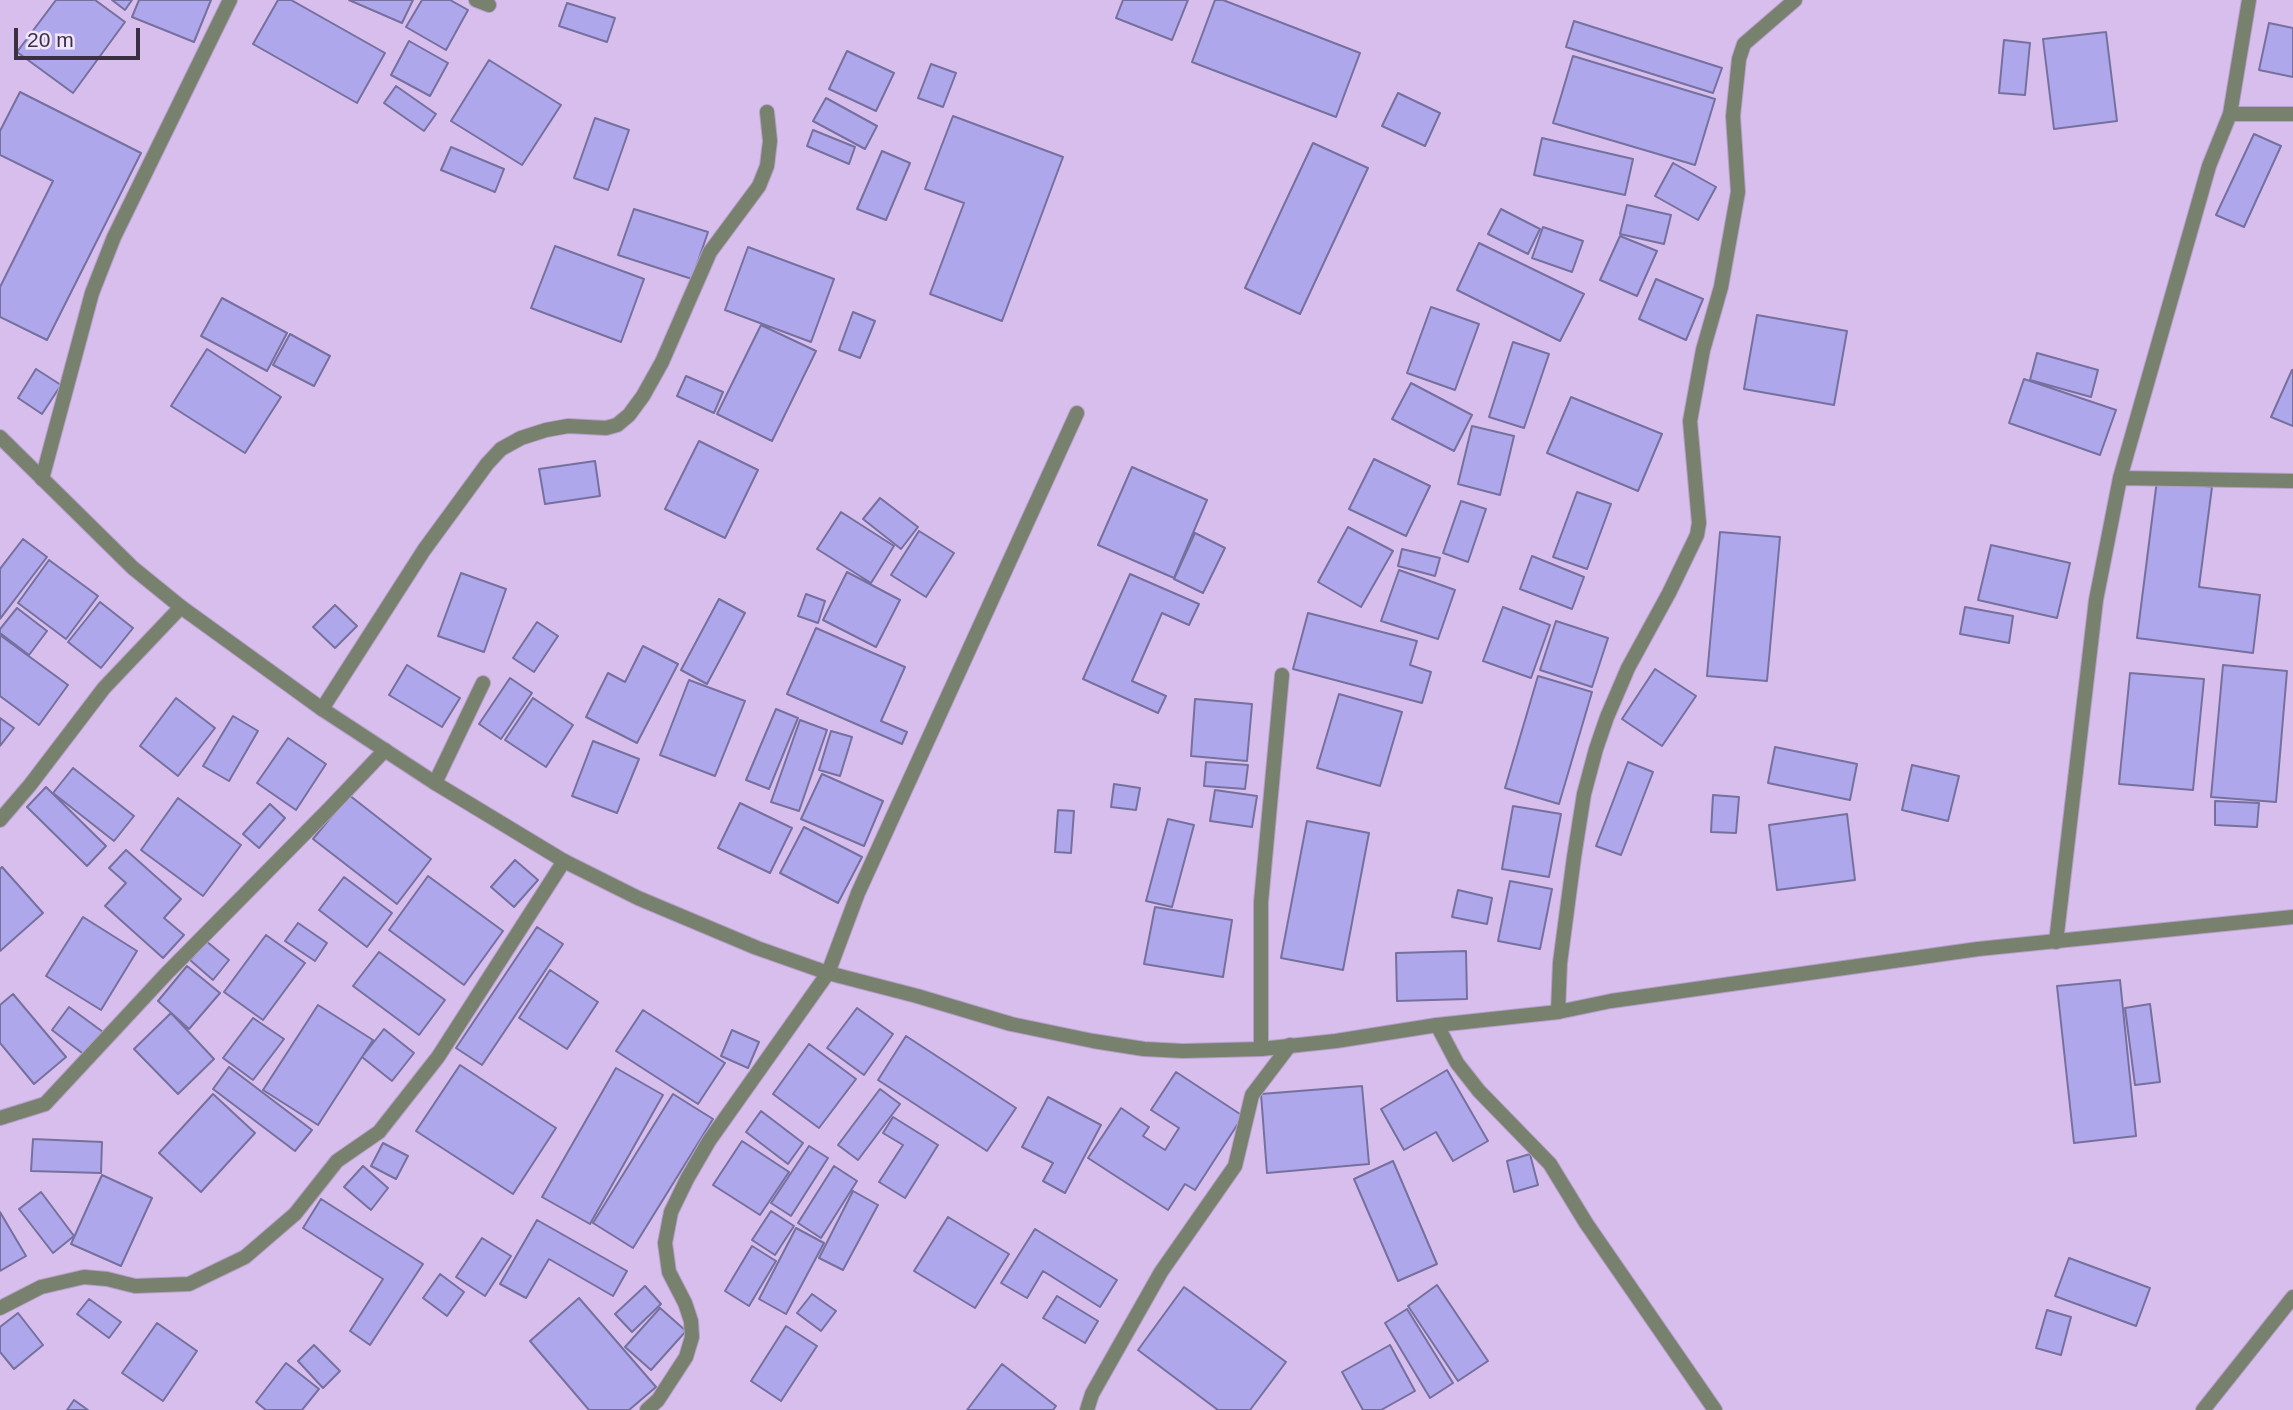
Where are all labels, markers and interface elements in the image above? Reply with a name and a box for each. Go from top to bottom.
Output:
scale bar [18,14,144,58]
text: 20 m [27,28,74,51]

